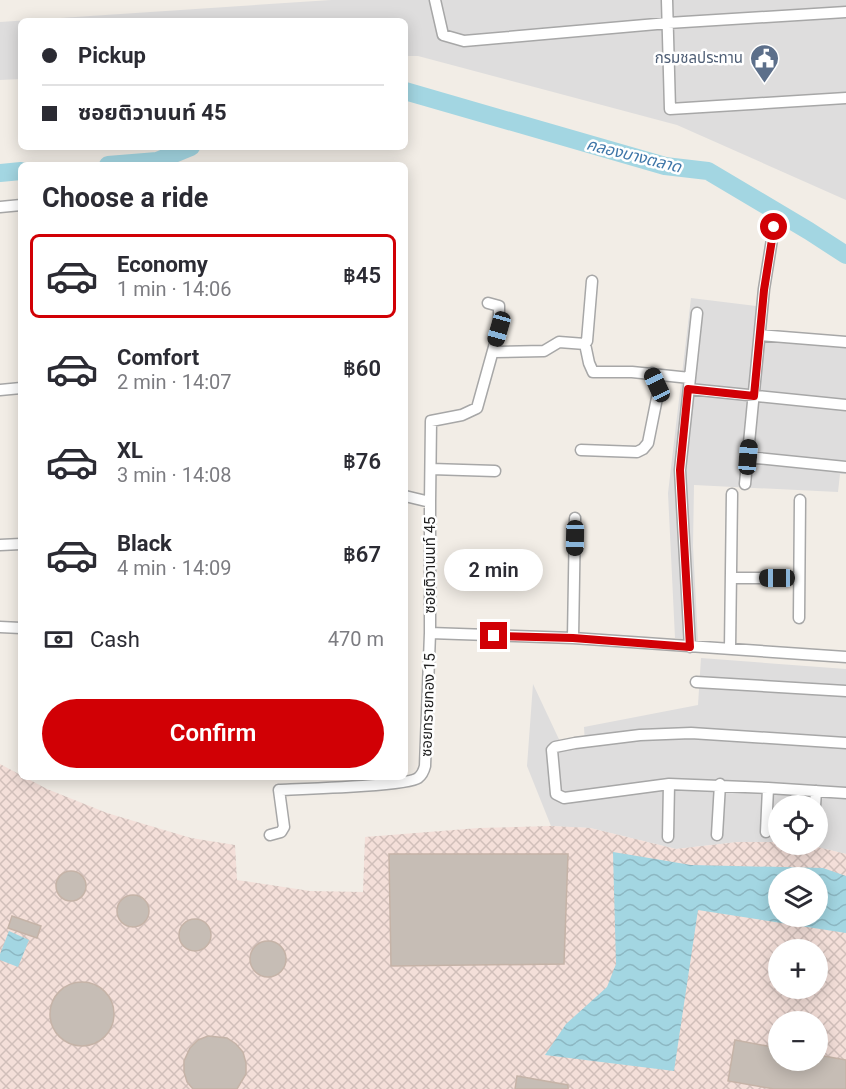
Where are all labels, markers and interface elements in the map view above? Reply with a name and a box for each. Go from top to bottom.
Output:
public building icon: กรมชลประทาน [748,42,780,84]
text: Pickup [78,43,146,68]
place label: กรมชลประทาน [655,49,743,67]
text: ซอยติวานนท์ 45 [78,100,227,125]
water label: คลองบางตลาด [584,135,684,177]
text: Choose a ride [42,182,208,214]
route start [760,213,787,240]
icon: car [45,249,99,303]
text: Economy [117,252,208,277]
text: ฿45 [343,263,381,288]
text: 1 min · 14:06 [117,277,232,301]
car [485,309,513,349]
icon: car [45,342,99,396]
text: Comfort [117,345,199,370]
text: ฿60 [343,356,381,381]
car [641,365,673,405]
text: 2 min · 14:07 [117,370,232,394]
icon: car [45,435,99,489]
text: XL [117,438,143,463]
car [737,438,759,476]
text: ฿76 [343,449,381,474]
text: 3 min · 14:08 [117,463,232,487]
street label: ซอยติวานนท์ 45 [421,517,439,613]
car [566,520,584,556]
icon: car [45,528,99,582]
text: Black [117,531,172,556]
text: ฿67 [343,542,381,567]
callout: 2 min [444,549,544,591]
text: 4 min · 14:09 [117,556,232,580]
text: 2 min [468,558,519,582]
car [759,569,795,587]
route end [480,622,507,649]
icon: cash [42,623,75,656]
text: Cash [90,627,140,652]
text: 470 m [328,627,384,651]
street label: ซอยทรายทอง 15 [417,653,439,757]
button: Confirm [42,699,384,768]
map controls [768,795,828,1071]
button: locate [768,795,828,855]
button: layers [768,867,828,927]
button: + [768,939,828,999]
button: − [768,1011,828,1071]

